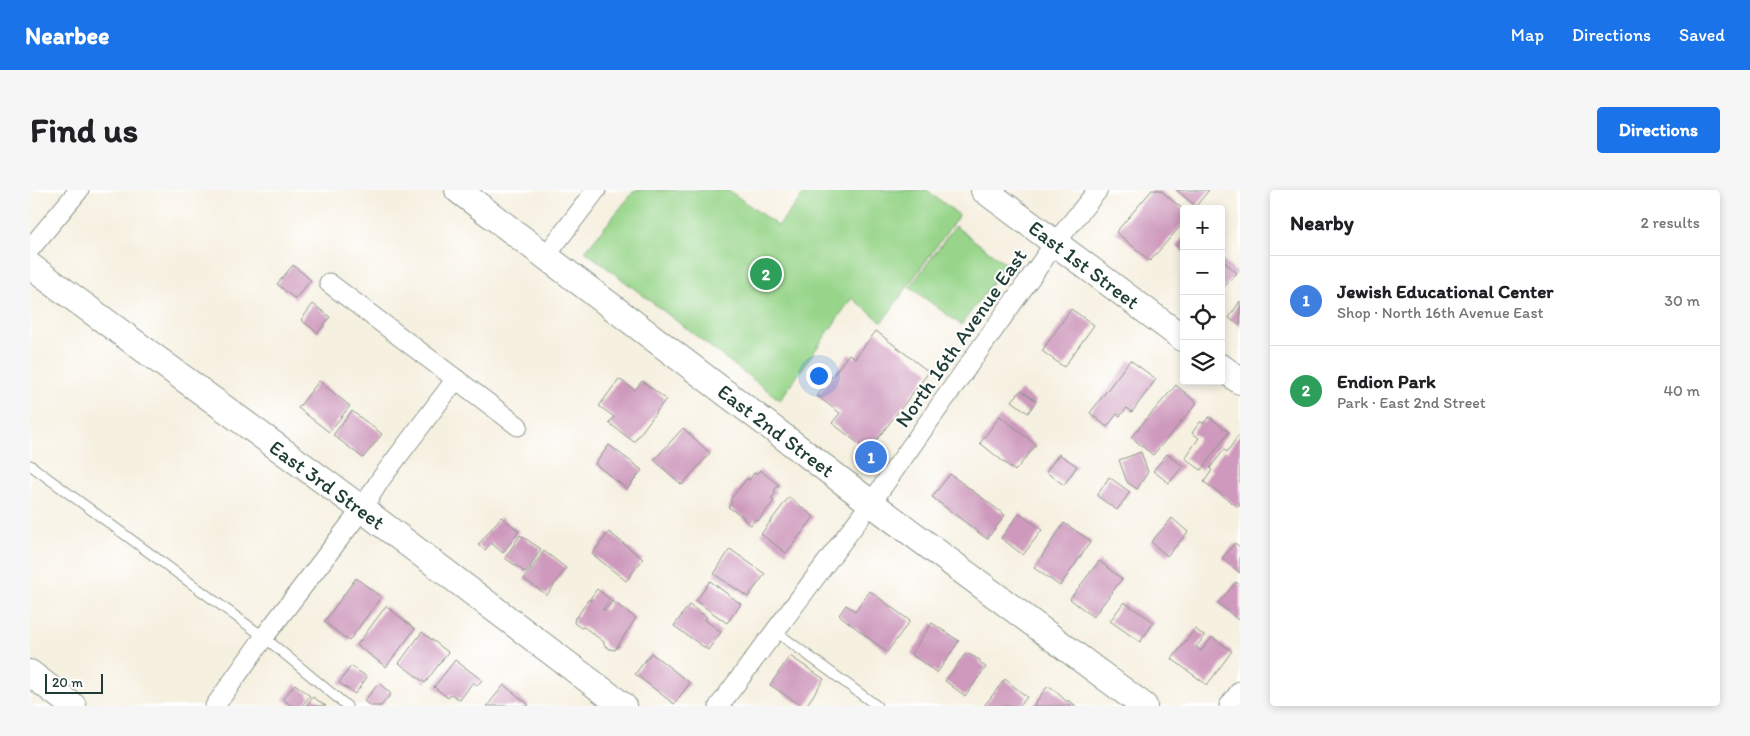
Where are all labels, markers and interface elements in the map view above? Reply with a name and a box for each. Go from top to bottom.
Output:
text: Nearbee [25,21,109,50]
text: Map [1511,24,1544,46]
text: Directions [1572,24,1651,46]
text: Saved [1679,24,1725,46]
button: Directions [1597,107,1720,153]
text: Find us [30,109,138,151]
map controls [1180,205,1225,385]
button: + [1180,205,1225,250]
text: Nearby [1290,210,1354,235]
text: 2 results [1640,213,1700,232]
street label: East 1st Street [1024,215,1145,314]
street label: North 16th Avenue East [889,243,1032,432]
button: − [1180,250,1225,295]
pin: 2 [750,255,782,293]
text: Jewish Educational Center [1337,280,1554,303]
text: 1 [1302,291,1310,310]
text: 30 m [1664,291,1700,310]
button: locate [1180,295,1225,340]
text: Shop · North 16th Avenue East [1337,303,1544,322]
button: layers [1180,340,1225,385]
your location [806,363,832,389]
text: Endion Park [1337,370,1436,393]
street label: East 2nd Street [713,379,840,483]
text: 2 [1302,381,1310,400]
text: 40 m [1663,381,1700,400]
text: Park · East 2nd Street [1337,393,1486,412]
street label: East 3rd Street [265,434,390,535]
pin: 1 [855,438,887,476]
scale bar [45,671,102,694]
text: 20 m [52,674,83,691]

